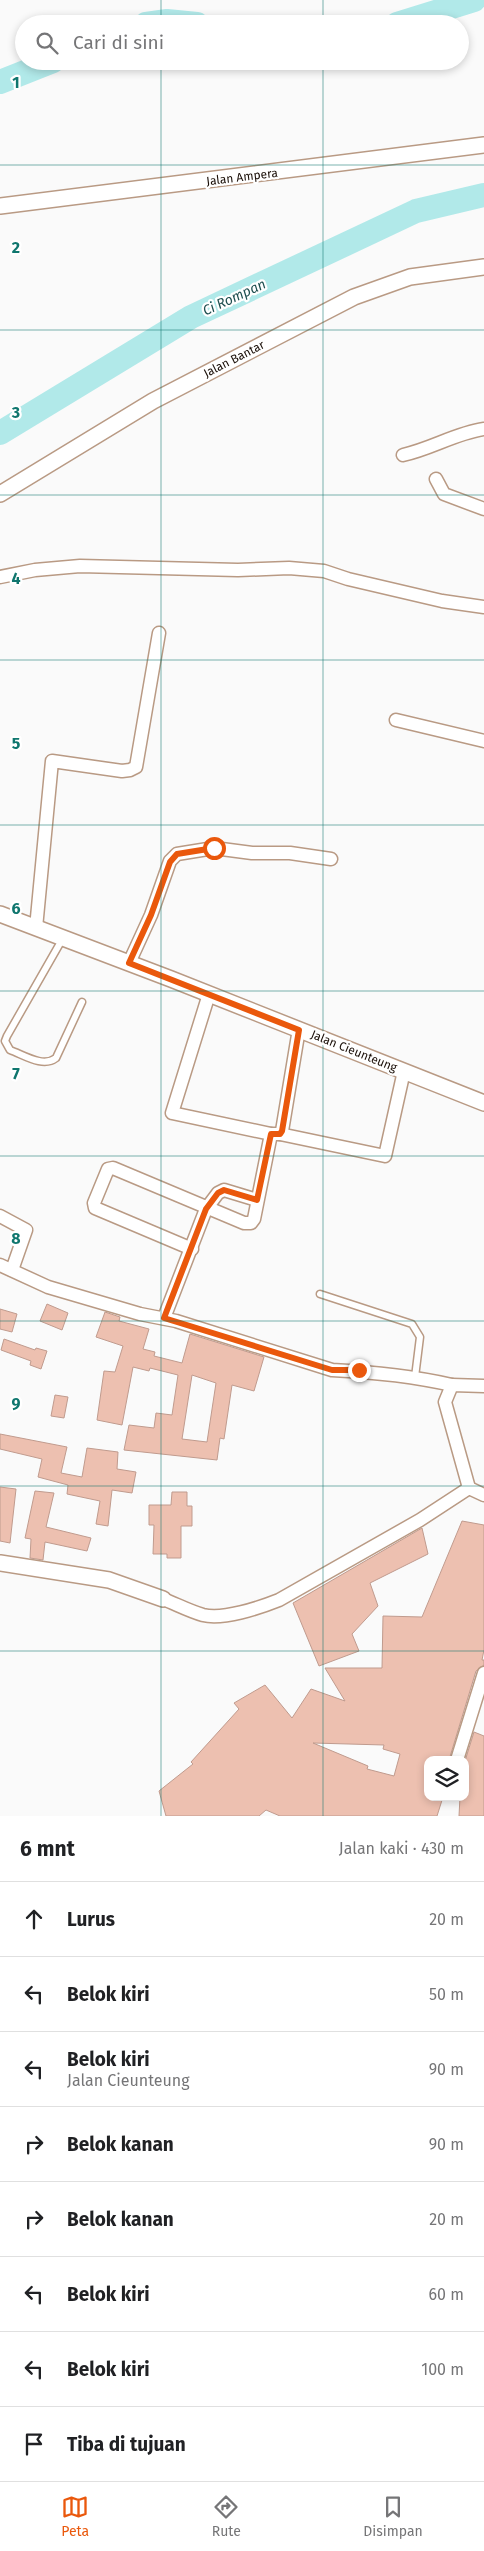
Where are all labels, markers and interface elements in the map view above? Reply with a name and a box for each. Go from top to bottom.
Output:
search box [15,15,469,70]
icon: search [33,29,61,57]
text: Cari di sini [73,31,164,54]
text: 1 [12,73,20,92]
street label: Jalan Ampera [205,166,279,188]
text: 2 [12,238,20,257]
water label: Ci Rompan [200,275,268,319]
street label: Jalan Bantar [201,337,267,380]
text: 3 [11,403,20,422]
text: 4 [11,569,21,588]
text: 5 [12,734,21,753]
route start [203,837,226,860]
text: 6 [11,899,21,918]
street label: Jalan Cieunteung [309,1027,400,1075]
text: 7 [12,1064,20,1083]
text: 8 [11,1229,21,1248]
route end [348,1359,371,1382]
text: 9 [12,1394,21,1413]
map controls [424,1756,469,1801]
button: layers [424,1756,469,1801]
text: 6 mnt [20,1836,75,1862]
text: Jalan kaki · 430 m [339,1839,464,1858]
icon: ahead [20,1905,48,1933]
text: Lurus [67,1908,115,1931]
text: 20 m [429,1910,464,1929]
icon: left [20,1980,48,2008]
text: Belok kiri [67,1983,150,2006]
text: 50 m [429,1985,464,2004]
text: Belok kiri [67,2048,150,2071]
icon: left [20,2055,48,2083]
text: 90 m [429,2060,464,2079]
text: Jalan Cieunteung [67,2071,190,2090]
icon: right [20,2130,48,2158]
text: Belok kanan [67,2133,174,2156]
text: 90 m [429,2135,464,2154]
icon: right [20,2205,48,2233]
text: Belok kanan [67,2208,174,2231]
text: 20 m [429,2210,464,2229]
icon: left [20,2280,48,2308]
text: Belok kiri [67,2283,150,2306]
text: 60 m [429,2285,464,2304]
icon: left [20,2355,48,2383]
text: Belok kiri [67,2358,150,2381]
text: 100 m [421,2360,464,2379]
icon: arrive [20,2430,48,2458]
text: Tiba di tujuan [67,2433,186,2456]
tab: Peta [61,2493,89,2540]
tab: Rute [212,2493,241,2540]
tab: Disimpan [363,2493,423,2540]

